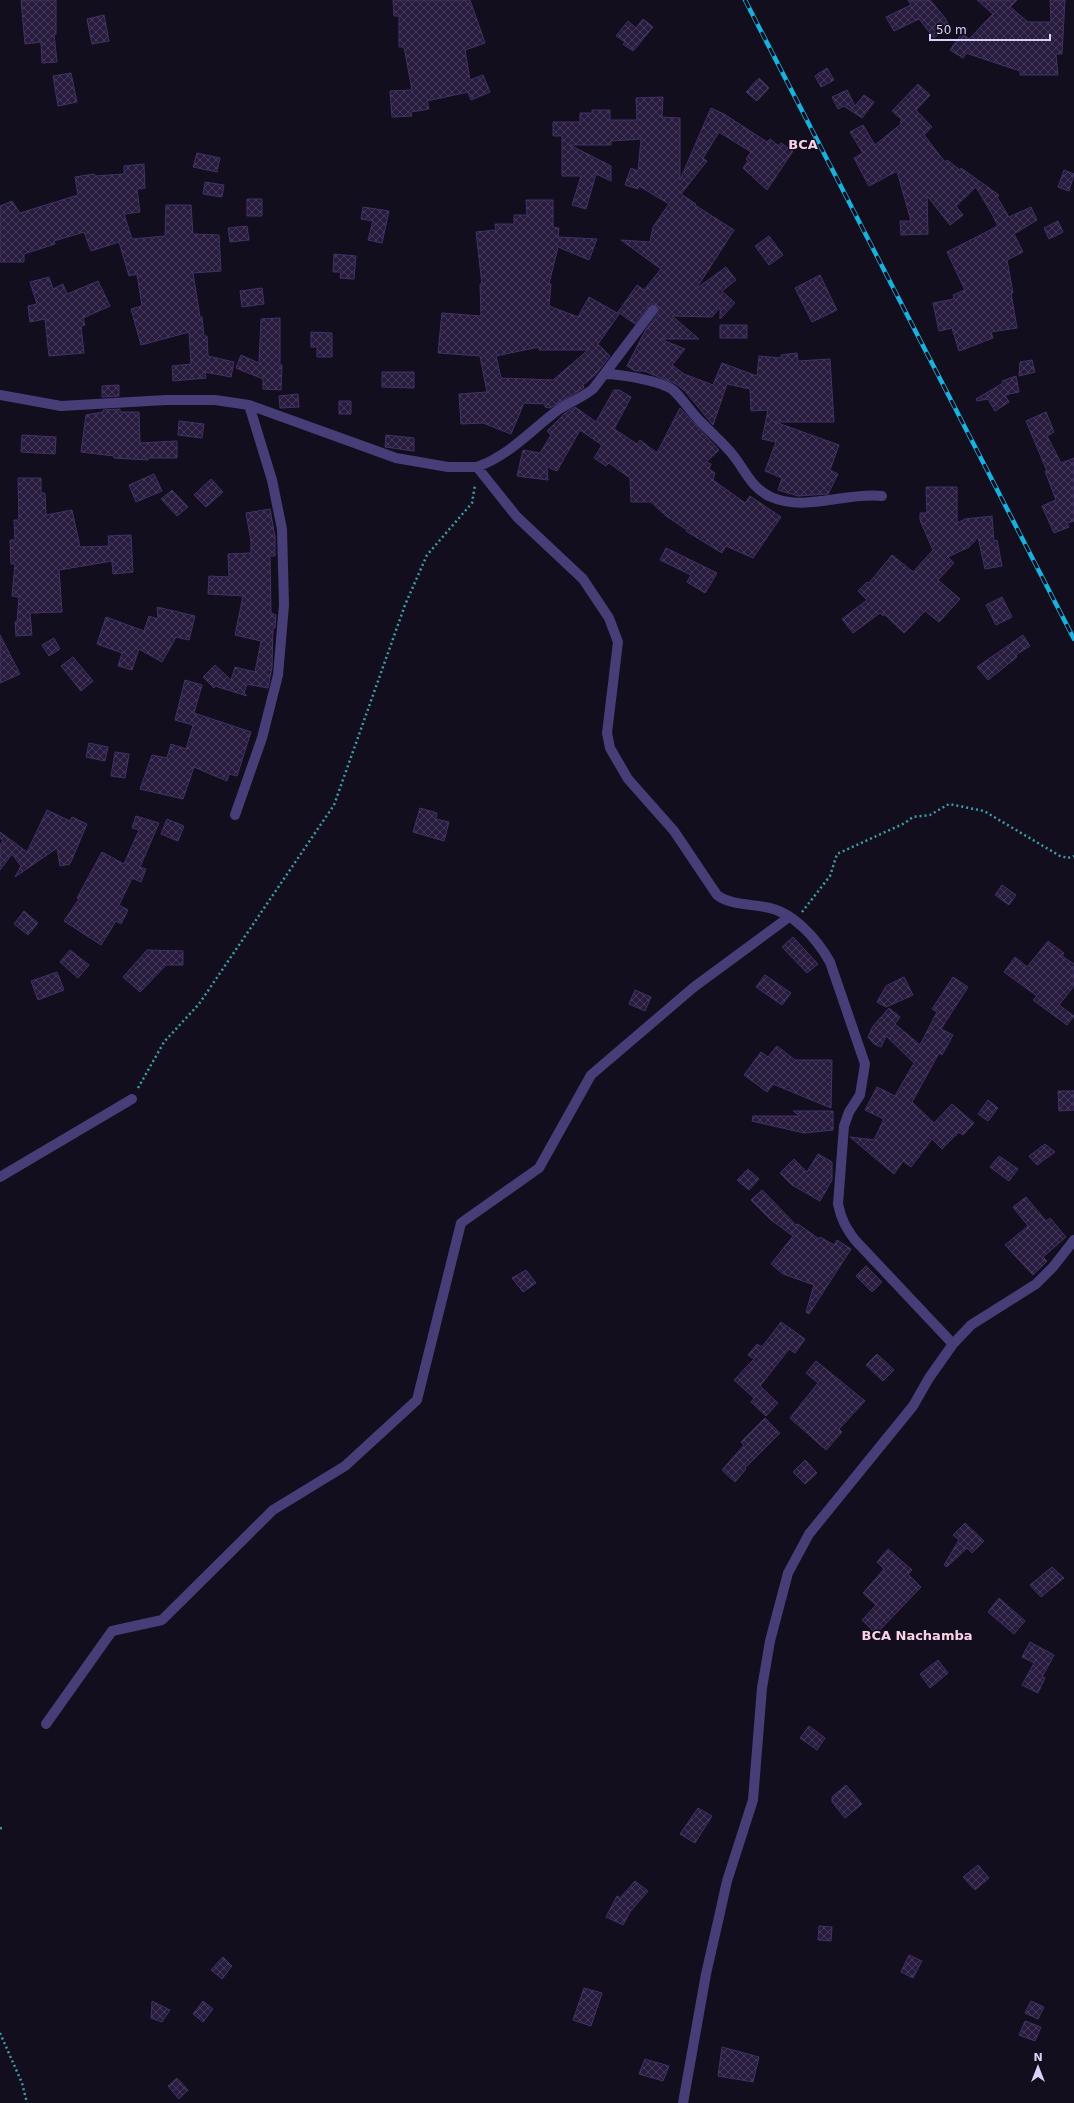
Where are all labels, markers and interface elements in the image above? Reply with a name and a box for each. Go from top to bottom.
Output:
scale bar [930,16,1050,42]
text: 50 m [936,23,967,37]
district label: BCA [788,137,818,152]
district label: BCA Nachamba [861,1628,973,1643]
north arrow [1018,2047,1058,2087]
text: N [1033,2051,1043,2064]

